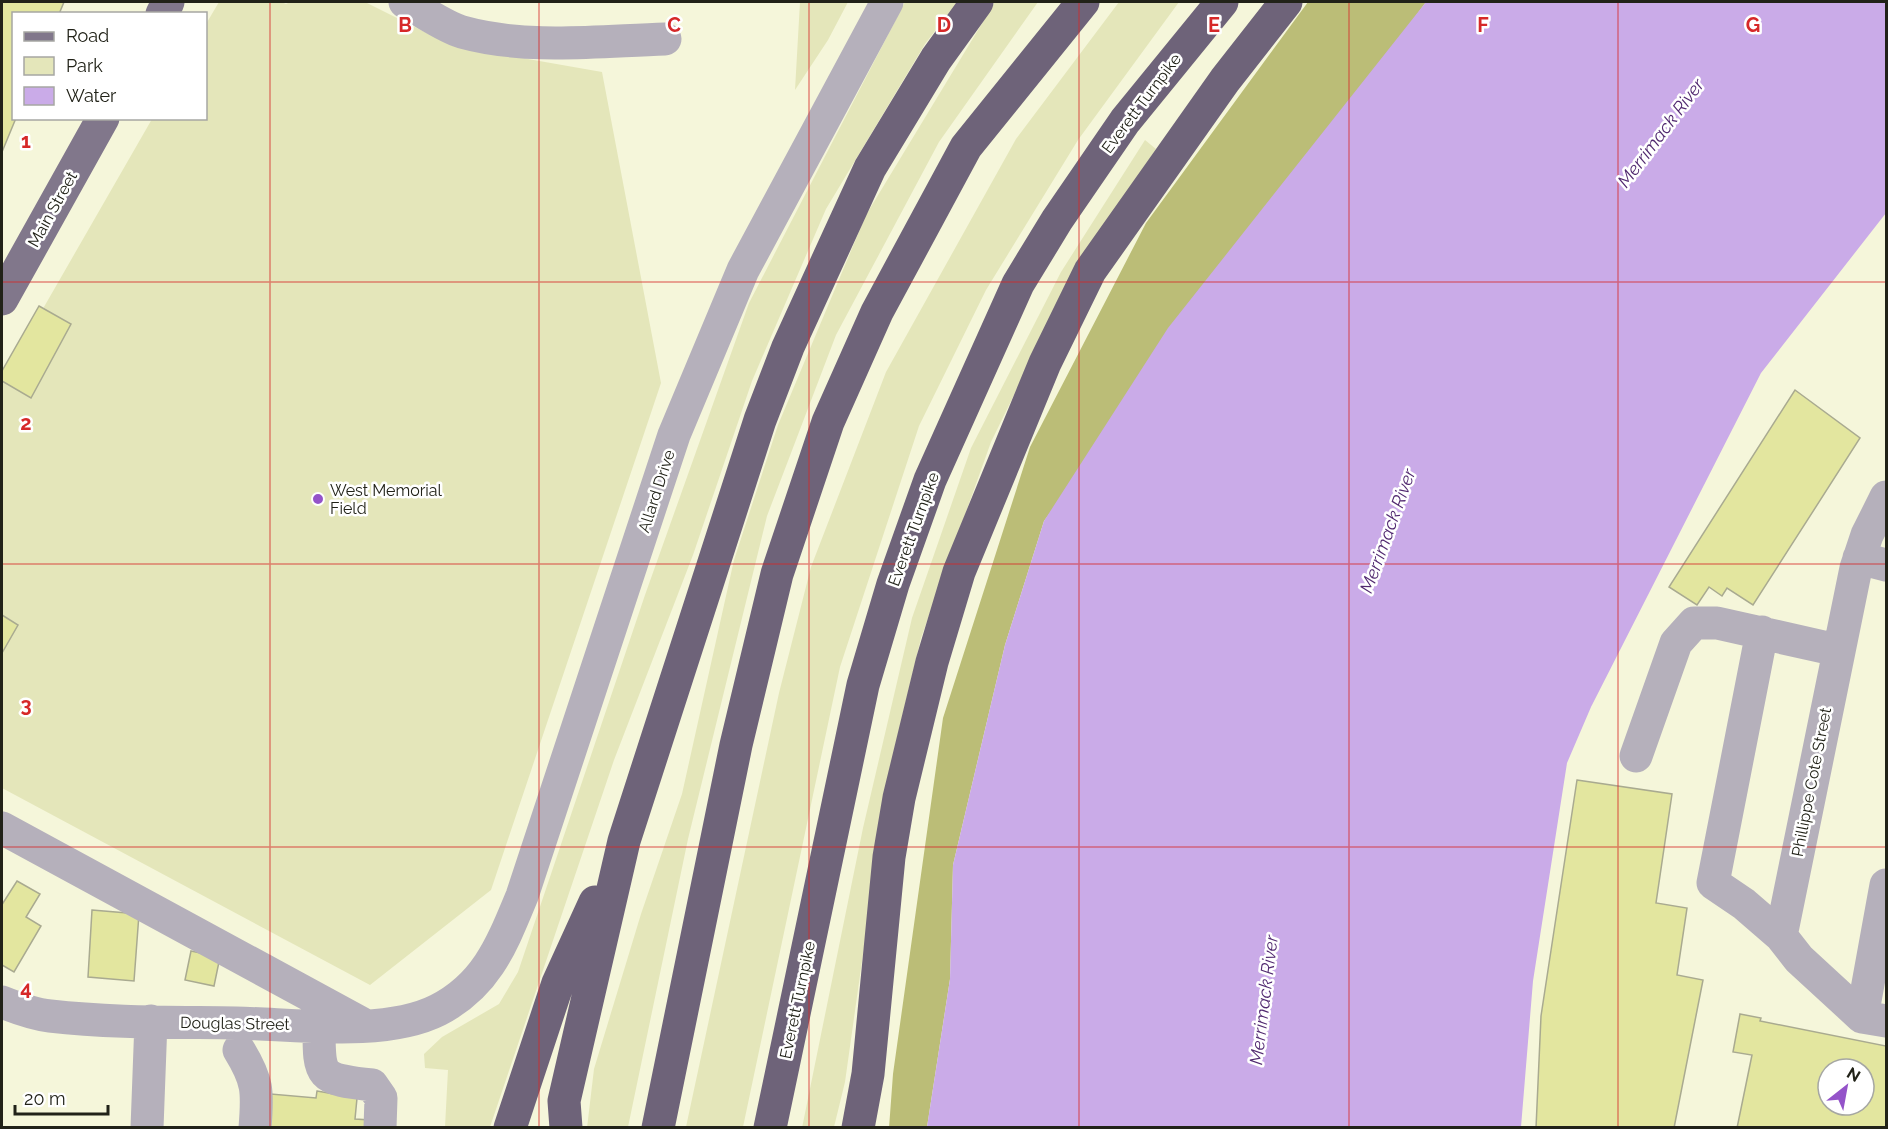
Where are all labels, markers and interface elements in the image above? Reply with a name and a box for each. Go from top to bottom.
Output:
legend [12,12,207,120]
text: B [398,13,412,37]
text: C [667,13,681,37]
text: D [937,13,951,37]
text: E [1208,13,1220,37]
text: F [1477,13,1489,37]
text: G [1746,13,1760,37]
text: Road [66,25,109,46]
street label: Everett Turnpike [1098,50,1185,157]
text: Park [66,55,103,76]
water label: Merrimack River [1613,74,1709,191]
text: Water [66,85,117,106]
text: 1 [21,129,31,153]
street label: Main Street [24,167,81,251]
text: 2 [20,411,32,435]
street label: Allard Drive [634,447,679,535]
water label: Merrimack River [1355,465,1420,596]
street label: Everett Turnpike [884,470,943,589]
place label: West Memorial Field [330,481,443,518]
marker: West Memorial Field [311,492,325,506]
text: 3 [20,693,32,717]
street label: Phillippe Cote Street [1788,705,1835,858]
water label: Merrimack River [1245,933,1282,1066]
street label: Everett Turnpike [776,940,819,1061]
text: 4 [20,976,32,1000]
street label: Douglas Street [180,1013,291,1034]
north arrow [1816,1057,1876,1117]
text: N [1843,1063,1864,1086]
scale bar [15,1078,108,1116]
text: 20 m [24,1088,66,1109]

